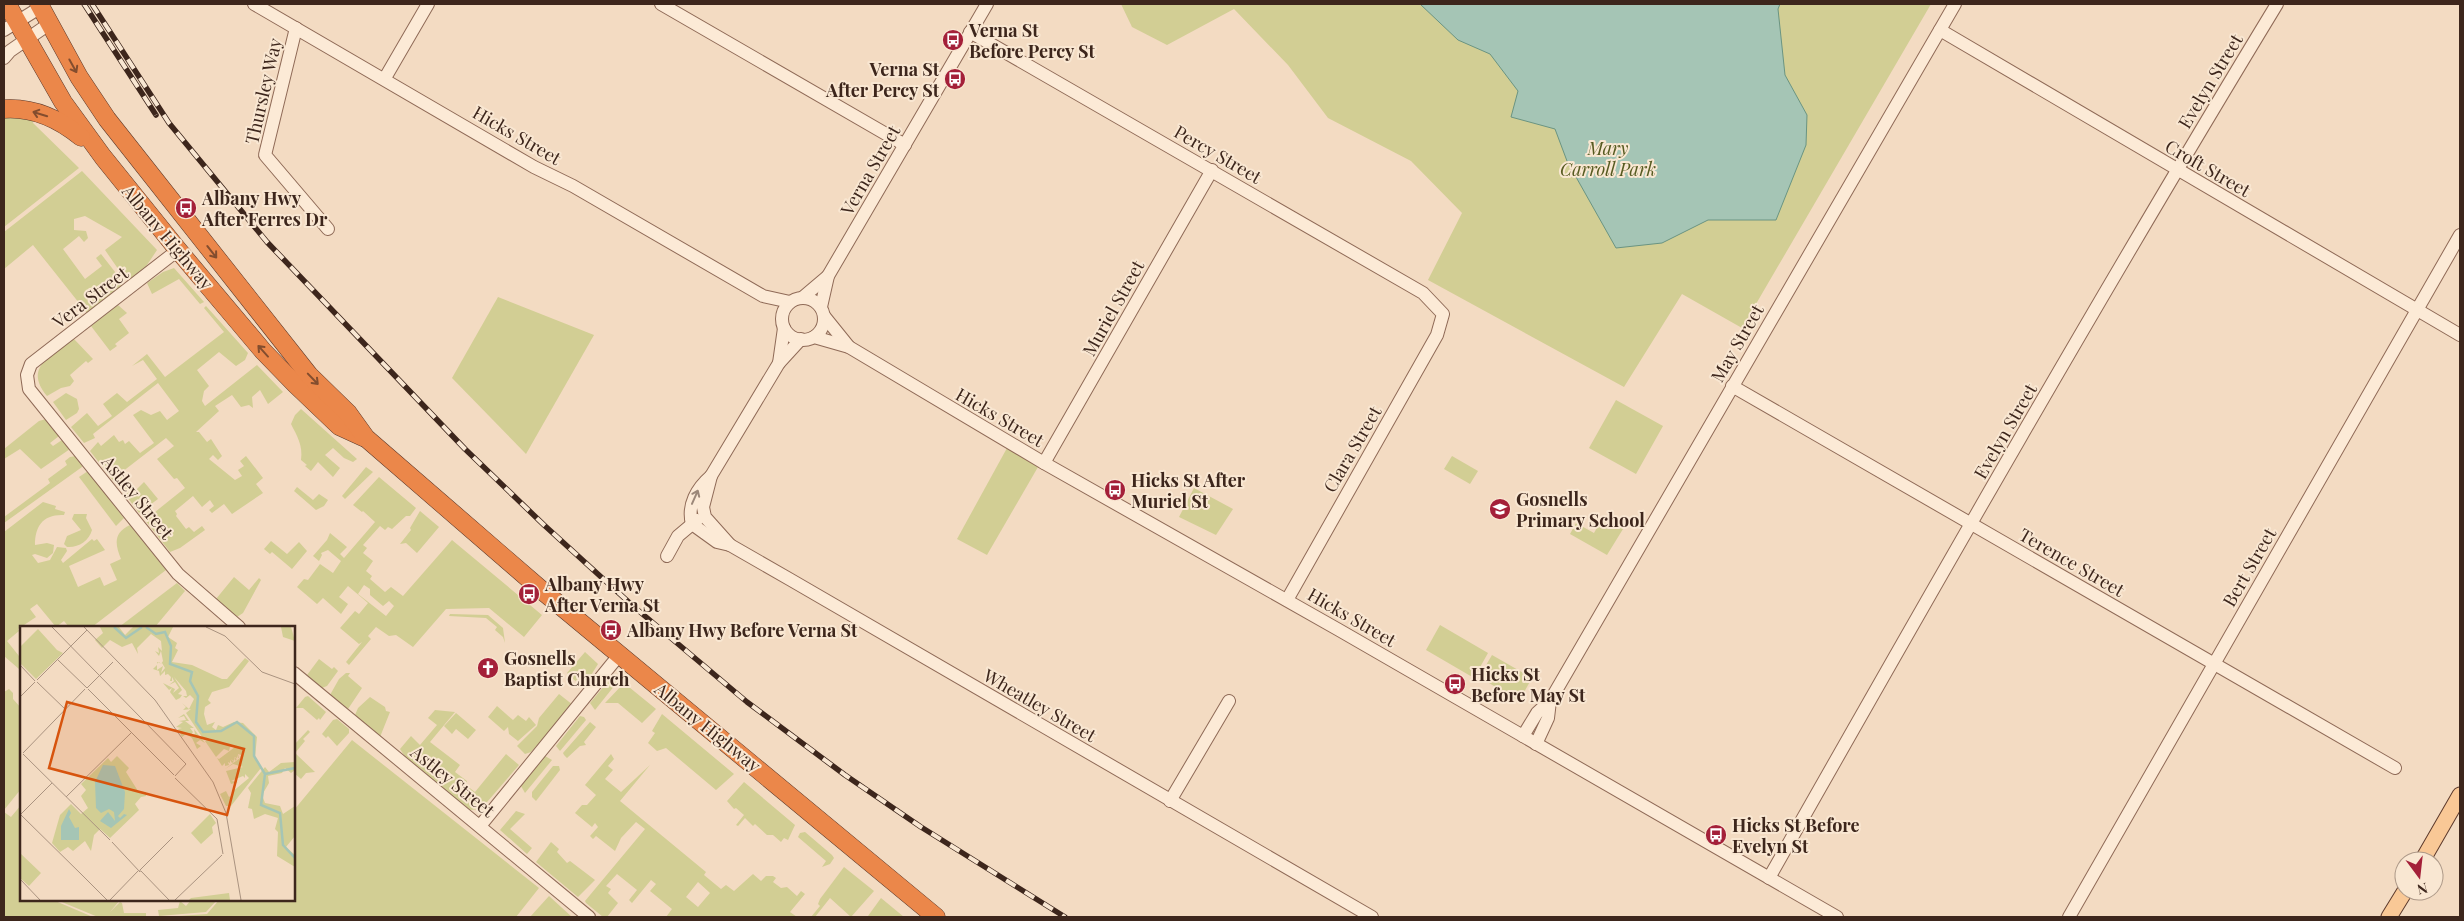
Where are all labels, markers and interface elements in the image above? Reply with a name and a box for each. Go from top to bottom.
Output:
place label: Verna St Before Percy St [968,18,1096,63]
bus stop icon: Verna St Before Percy St [941,28,965,52]
street label: Evelyn Street [2172,29,2248,133]
street label: Thursley Way [239,36,287,146]
place label: Verna St After Percy St [825,57,940,102]
one-way arrow [68,59,78,73]
bus stop icon: Verna St After Percy St [943,67,967,91]
street label: Hicks Street [468,100,566,170]
one-way arrow [32,108,48,118]
street label: Percy Street [1170,119,1267,189]
street label: Verna Street [834,120,906,220]
street label: Croft Street [2161,134,2256,202]
park label: Mary Carroll Park [1560,136,1656,181]
street label: Albany Highway [116,179,219,294]
place label: Albany Hwy After Ferres Dr [201,186,328,231]
bus stop icon: Albany Hwy After Ferres Dr [174,196,198,220]
one-way arrow [207,245,217,259]
street label: Muriel Street [1077,255,1150,360]
street label: Vera Street [46,260,133,334]
street label: May Street [1705,299,1769,386]
one-way arrow [257,344,269,357]
one-way arrow [307,373,320,385]
street label: Evelyn Street [1968,378,2042,483]
street label: Hicks Street [951,382,1049,452]
street label: Clara Street [1318,401,1387,497]
street label: Astley Street [96,449,180,544]
place label: Hicks St After Muriel St [1131,468,1246,513]
bus stop icon: Hicks St After Muriel St [1103,478,1127,502]
place label: Gosnells Primary School [1516,487,1645,532]
one-way arrow [690,490,700,505]
school or university icon: Gosnells Primary School [1488,497,1512,521]
street label: Terence Street [2015,522,2130,602]
street label: Bert Street [2217,523,2282,611]
place label: Albany Hwy After Verna St [544,572,660,617]
bus stop icon: Albany Hwy After Verna St [517,582,541,606]
street label: Hicks Street [1303,582,1401,652]
bus stop icon: Albany Hwy Before Verna St [599,618,623,642]
place label: Albany Hwy Before Verna St [626,618,858,642]
inset map [20,626,295,901]
place label: Gosnells Baptist Church [504,646,630,691]
church icon: Gosnells Baptist Church [476,656,500,680]
street label: Wheatley Street [978,662,1101,747]
place label: Hicks St Before May St [1471,662,1586,707]
bus stop icon: Hicks St Before May St [1443,672,1467,696]
street label: Albany Highway [649,676,766,777]
street label: Astley Street [405,739,500,823]
place label: Hicks St Before Evelyn St [1732,813,1860,858]
bus stop icon: Hicks St Before Evelyn St [1704,823,1728,847]
north arrow [2394,851,2444,901]
text: N [2415,879,2430,900]

